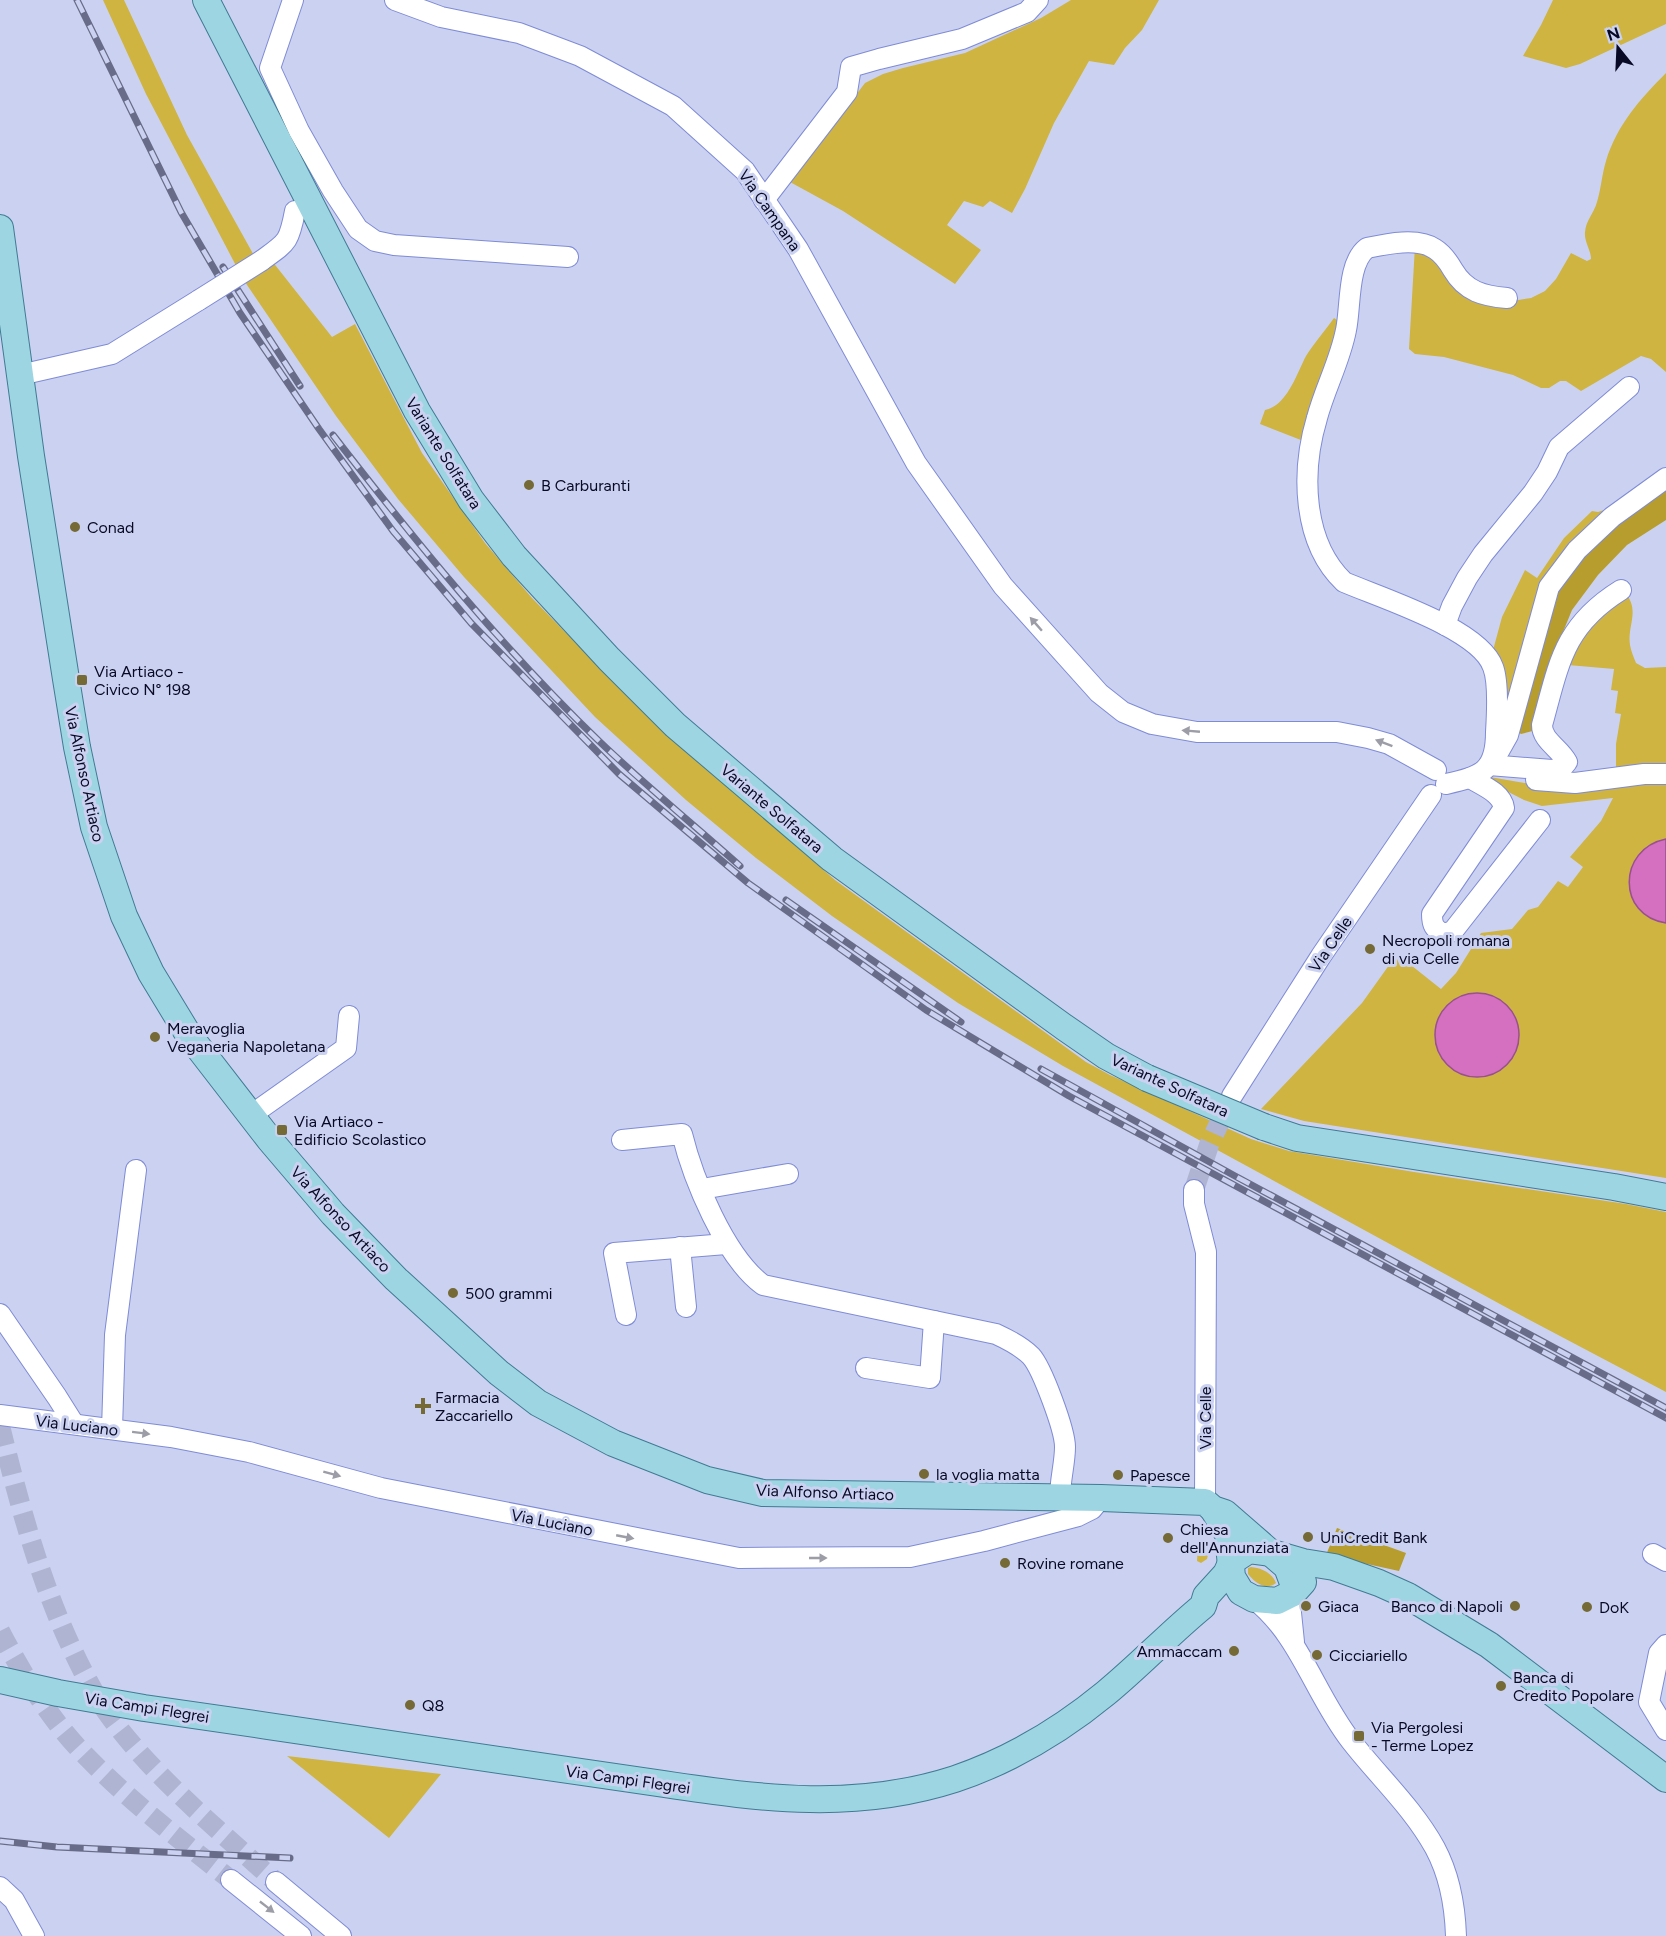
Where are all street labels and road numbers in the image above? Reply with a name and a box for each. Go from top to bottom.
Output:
street label: Via Campana [735,166,805,255]
street label: Variante Solfatara [402,394,486,513]
street label: Via Alfonso Artiaco [61,705,108,844]
street label: Variante Solfatara [717,760,827,857]
street label: Via Celle [1305,913,1356,976]
street label: Variante Solfatara [1108,1050,1232,1121]
street label: Via Alfonso Artiaco [287,1162,395,1276]
street label: Via Celle [1196,1386,1215,1449]
street label: Via Luciano [35,1411,119,1440]
street label: Via Alfonso Artiaco [756,1481,894,1504]
street label: Via Luciano [509,1505,594,1540]
street label: Via Campi Flegrei [83,1688,210,1727]
street label: Via Campi Flegrei [564,1761,691,1798]

